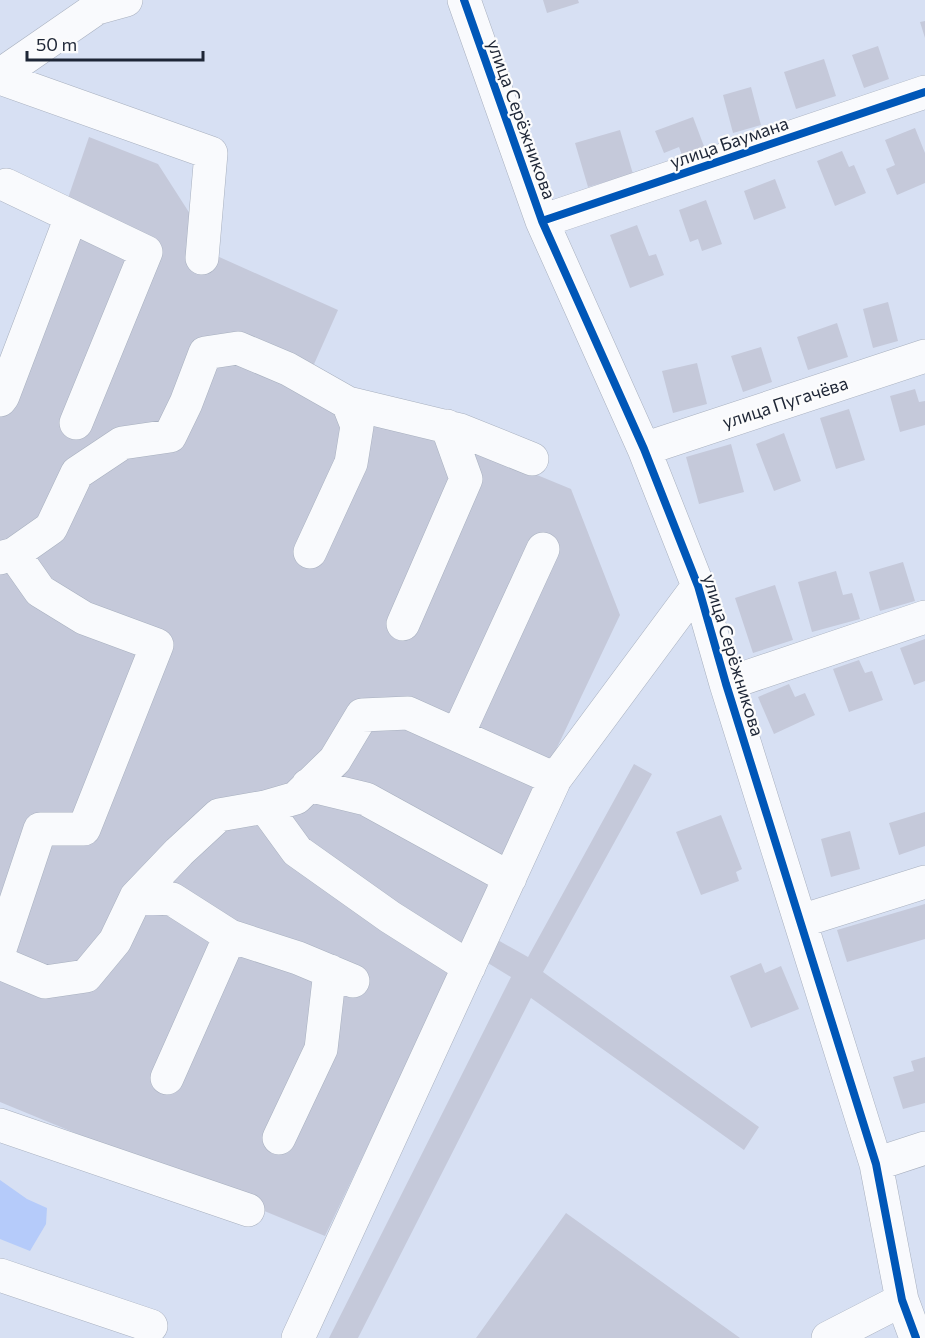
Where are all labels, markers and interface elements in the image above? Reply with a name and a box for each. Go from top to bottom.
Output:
scale bar [27,24,202,62]
text: 50 m [36,33,77,55]
street label: улица Серёжникова [483,36,561,202]
street label: улица Баумана [667,111,791,173]
street label: улица Пугачёва [719,371,851,433]
street label: улица Серёжникова [699,571,769,739]

